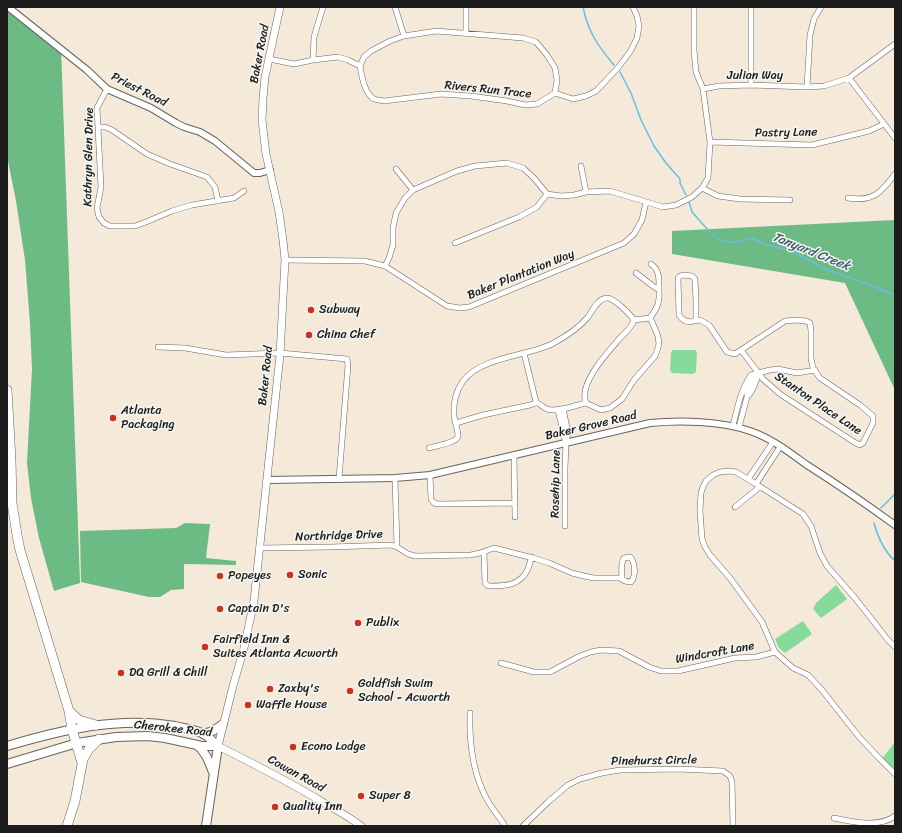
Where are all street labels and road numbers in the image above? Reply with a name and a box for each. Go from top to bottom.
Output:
street label: Baker Road [247,23,273,85]
street label: Julian Way [727,69,783,83]
street label: Priest Road [109,70,169,110]
street label: Rivers Run Trace [444,78,532,102]
street label: Kathryn Glen Drive [81,107,97,207]
street label: Pastry Lane [755,125,817,141]
street label: Baker Plantation Way [465,247,577,303]
street label: Baker Road [256,345,276,407]
street label: Stanton Place Lane [772,370,864,438]
street label: Baker Grove Road [544,408,638,444]
street label: Rosehip Lane [548,450,564,518]
street label: Northridge Drive [295,527,383,545]
street label: Windcroft Lane [674,639,756,667]
street label: Cherokee Road [133,718,213,740]
street label: Cowan Road [265,752,327,796]
street label: Pinehurst Circle [611,753,697,769]

